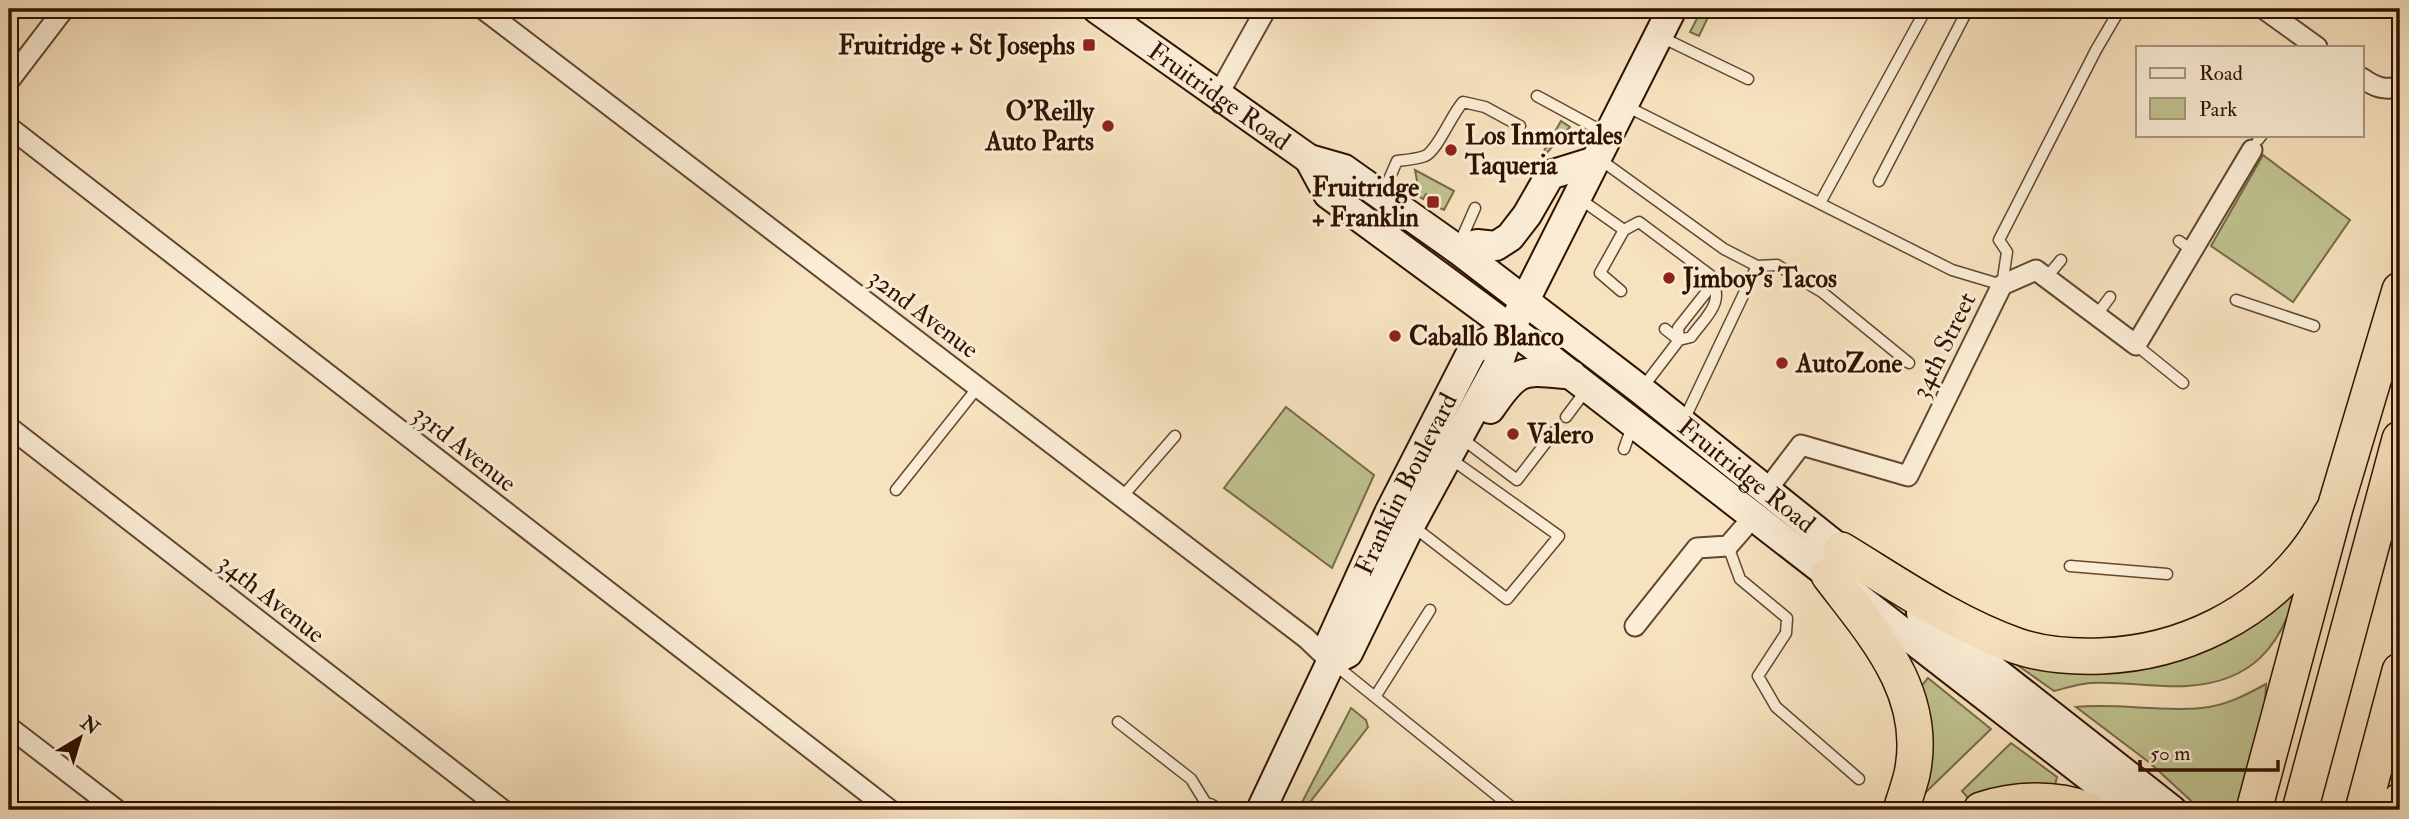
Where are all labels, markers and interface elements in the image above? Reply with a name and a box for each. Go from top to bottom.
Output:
place label: Fruitridge + St Josephs [838,30,1075,63]
street label: Fruitridge Road [1142,35,1296,158]
marker: Fruitridge + St Josephs [1081,37,1097,53]
legend [2136,46,2364,136]
text: Road [2199,60,2244,87]
place label: O'Reilly Auto Parts [985,96,1096,158]
text: Park [2199,96,2237,123]
marker: O'Reilly Auto Parts [1100,118,1116,134]
place label: Los Inmortales Taqueria [1464,120,1623,183]
marker: Los Inmortales Taqueria [1443,142,1459,158]
place label: Fruitridge + Franklin [1312,172,1420,234]
marker: Fruitridge + Franklin [1425,194,1441,210]
street label: 32nd Avenue [862,262,985,366]
place label: Jimboy's Tacos [1681,263,1837,296]
marker: Jimboy's Tacos [1661,270,1677,286]
street label: 34th Street [1905,287,1983,404]
place label: Caballo Blanco [1409,321,1564,353]
marker: Caballo Blanco [1387,328,1403,344]
place label: AutoZone [1795,348,1902,380]
marker: AutoZone [1774,355,1790,371]
street label: Franklin Boulevard [1348,388,1465,580]
street label: 33rd Avenue [406,398,523,499]
street label: Fruitridge Road [1671,411,1822,540]
place label: Valero [1526,419,1594,451]
marker: Valero [1505,426,1521,442]
street label: 34th Avenue [212,547,331,650]
north arrow [46,704,116,774]
text: N [75,710,105,741]
scale bar [2140,728,2278,772]
text: 50 m [2150,740,2191,767]

